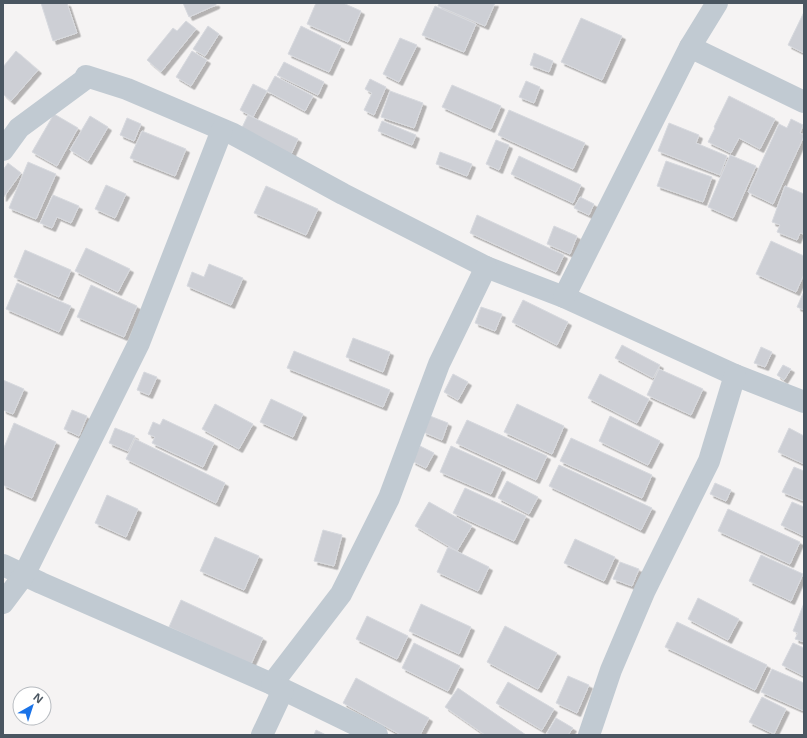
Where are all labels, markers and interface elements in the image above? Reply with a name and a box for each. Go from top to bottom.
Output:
north arrow [12,686,52,726]
text: N [30,689,47,706]

